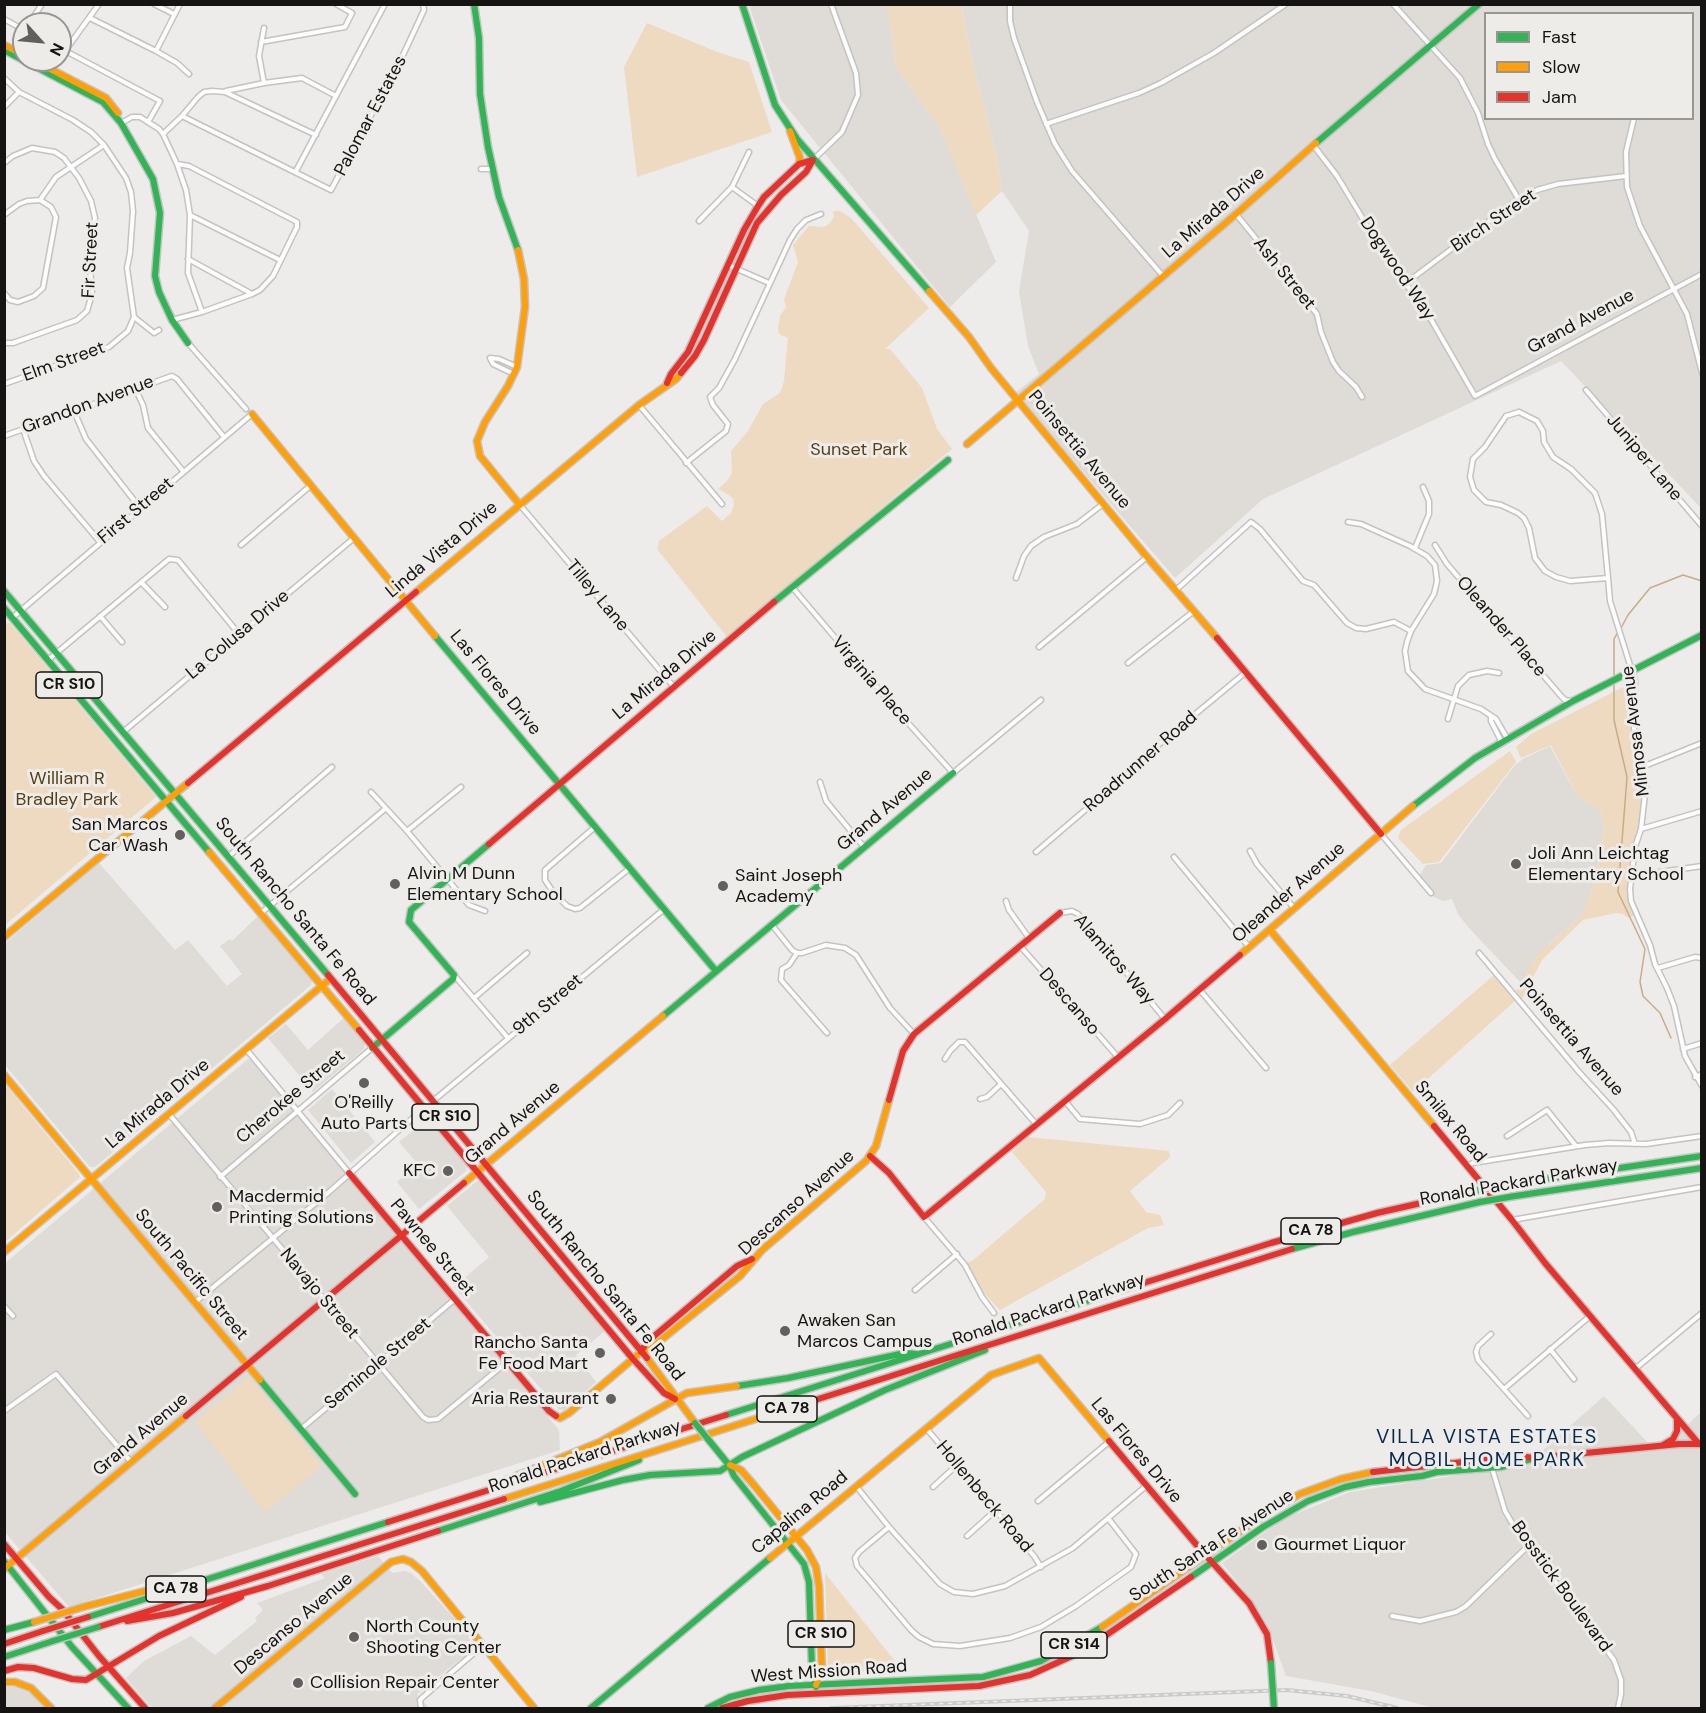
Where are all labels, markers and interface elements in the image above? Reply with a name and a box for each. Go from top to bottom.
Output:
north arrow [12,12,72,72]
legend [1484,12,1694,120]
text: Fast [1542,25,1577,49]
text: N [45,40,69,59]
street label: Palomar Estates [330,52,412,180]
text: Slow [1542,55,1581,79]
text: Jam [1542,85,1577,109]
street label: La Mirada Drive [1158,163,1270,263]
street label: Birch Street [1447,185,1541,257]
street label: Dogwood Way [1355,213,1439,325]
street label: Fir Street [78,221,104,299]
street label: Ash Street [1248,233,1320,315]
street label: Grand Avenue [1524,285,1638,359]
street label: Elm Street [20,337,108,387]
street label: Grandon Avenue [19,371,157,439]
street label: Poinsettia Avenue [1023,386,1135,514]
street label: Juniper Lane [1601,410,1687,506]
park label: Sunset Park [810,439,908,461]
street label: First Street [94,473,178,549]
street label: Linda Vista Drive [382,497,502,603]
street label: Tilley Lane [561,556,633,636]
street label: Oleander Place [1452,572,1550,682]
street label: La Colusa Drive [182,586,294,684]
street label: La Mirada Drive [609,625,721,725]
street label: Las Flores Drive [445,626,545,740]
street label: Virginia Place [826,632,916,730]
street label: Mimosa Avenue [1617,665,1655,797]
road number: CR S10 [36,672,102,698]
street label: Roadrunner Road [1080,707,1202,817]
street label: Grand Avenue [833,764,937,856]
park label: William R Bradley Park [16,768,118,810]
place label: San Marcos Car Wash [71,814,168,856]
street label: South Rancho Santa Fe Road [210,814,380,1010]
marker: San Marcos Car Wash [173,828,187,842]
street label: Oleander Avenue [1228,838,1350,948]
place label: Joli Ann Leichtag Elementary School [1528,843,1684,886]
marker: Joli Ann Leichtag Elementary School [1509,857,1523,871]
place label: Alvin M Dunn Elementary School [407,863,563,906]
place label: Saint Joseph Academy [735,865,842,908]
marker: Alvin M Dunn Elementary School [388,877,402,891]
marker: Saint Joseph Academy [716,879,730,893]
street label: Alamitos Way [1069,910,1159,1010]
street label: Descanso [1034,964,1104,1040]
street label: 9th Street [509,970,587,1040]
street label: Poinsettia Avenue [1514,975,1628,1101]
street label: Cherokee Street [232,1045,350,1149]
street label: La Mirada Drive [102,1054,214,1154]
marker: O'Reilly Auto Parts [357,1076,371,1090]
street label: Grand Avenue [461,1077,565,1169]
street label: Smilax Road [1410,1077,1490,1167]
place label: O'Reilly Auto Parts [321,1092,407,1134]
road number: CR S10 [412,1104,478,1130]
street label: Descanso Avenue [735,1146,859,1260]
street label: Ronald Packard Parkway [1418,1155,1620,1211]
place label: KFC [403,1160,436,1182]
marker: KFC [441,1164,455,1178]
place label: Macdermid Printing Solutions [229,1186,374,1228]
street label: South Rancho Santa Fe Road [522,1186,688,1386]
street label: Pawnee Street [385,1195,479,1301]
marker: Macdermid Printing Solutions [210,1200,224,1214]
street label: South Pacific Street [130,1205,252,1345]
road number: CA 78 [1281,1218,1341,1244]
street label: Navajo Street [275,1244,363,1344]
street label: Ronald Packard Parkway [950,1269,1148,1351]
place label: Awaken San Marcos Campus [797,1310,932,1352]
street label: Seminole Street [320,1313,436,1415]
marker: Awaken San Marcos Campus [778,1324,792,1338]
place label: Rancho Santa Fe Food Mart [474,1332,588,1374]
marker: Rancho Santa Fe Food Mart [593,1346,607,1360]
place label: Aria Restaurant [471,1388,599,1410]
street label: Grand Avenue [89,1389,193,1481]
marker: Aria Restaurant [604,1392,618,1406]
street label: Las Flores Drive [1086,1394,1186,1508]
road number: CA 78 [757,1396,817,1422]
street label: Ronald Packard Parkway [486,1416,684,1498]
district label: VILLA VISTA ESTATES MOBIL HOME PARK [1376,1426,1598,1473]
street label: Hollenbeck Road [931,1437,1037,1557]
street label: Capalina Road [748,1467,852,1559]
street label: South Santa Fe Avenue [1126,1485,1298,1607]
street label: Bosstick Boulevard [1506,1517,1616,1657]
place label: Gourmet Liquor [1274,1534,1406,1556]
marker: Gourmet Liquor [1255,1538,1269,1552]
street label: Descanso Avenue [230,1568,358,1680]
road number: CA 78 [146,1576,206,1602]
place label: North County Shooting Center [366,1616,501,1658]
road number: CR S10 [788,1621,854,1647]
marker: North County Shooting Center [347,1630,361,1644]
road number: CR S14 [1041,1632,1107,1658]
street label: West Mission Road [750,1656,908,1688]
place label: Collision Repair Center [310,1672,499,1694]
marker: Collision Repair Center [291,1676,305,1690]

